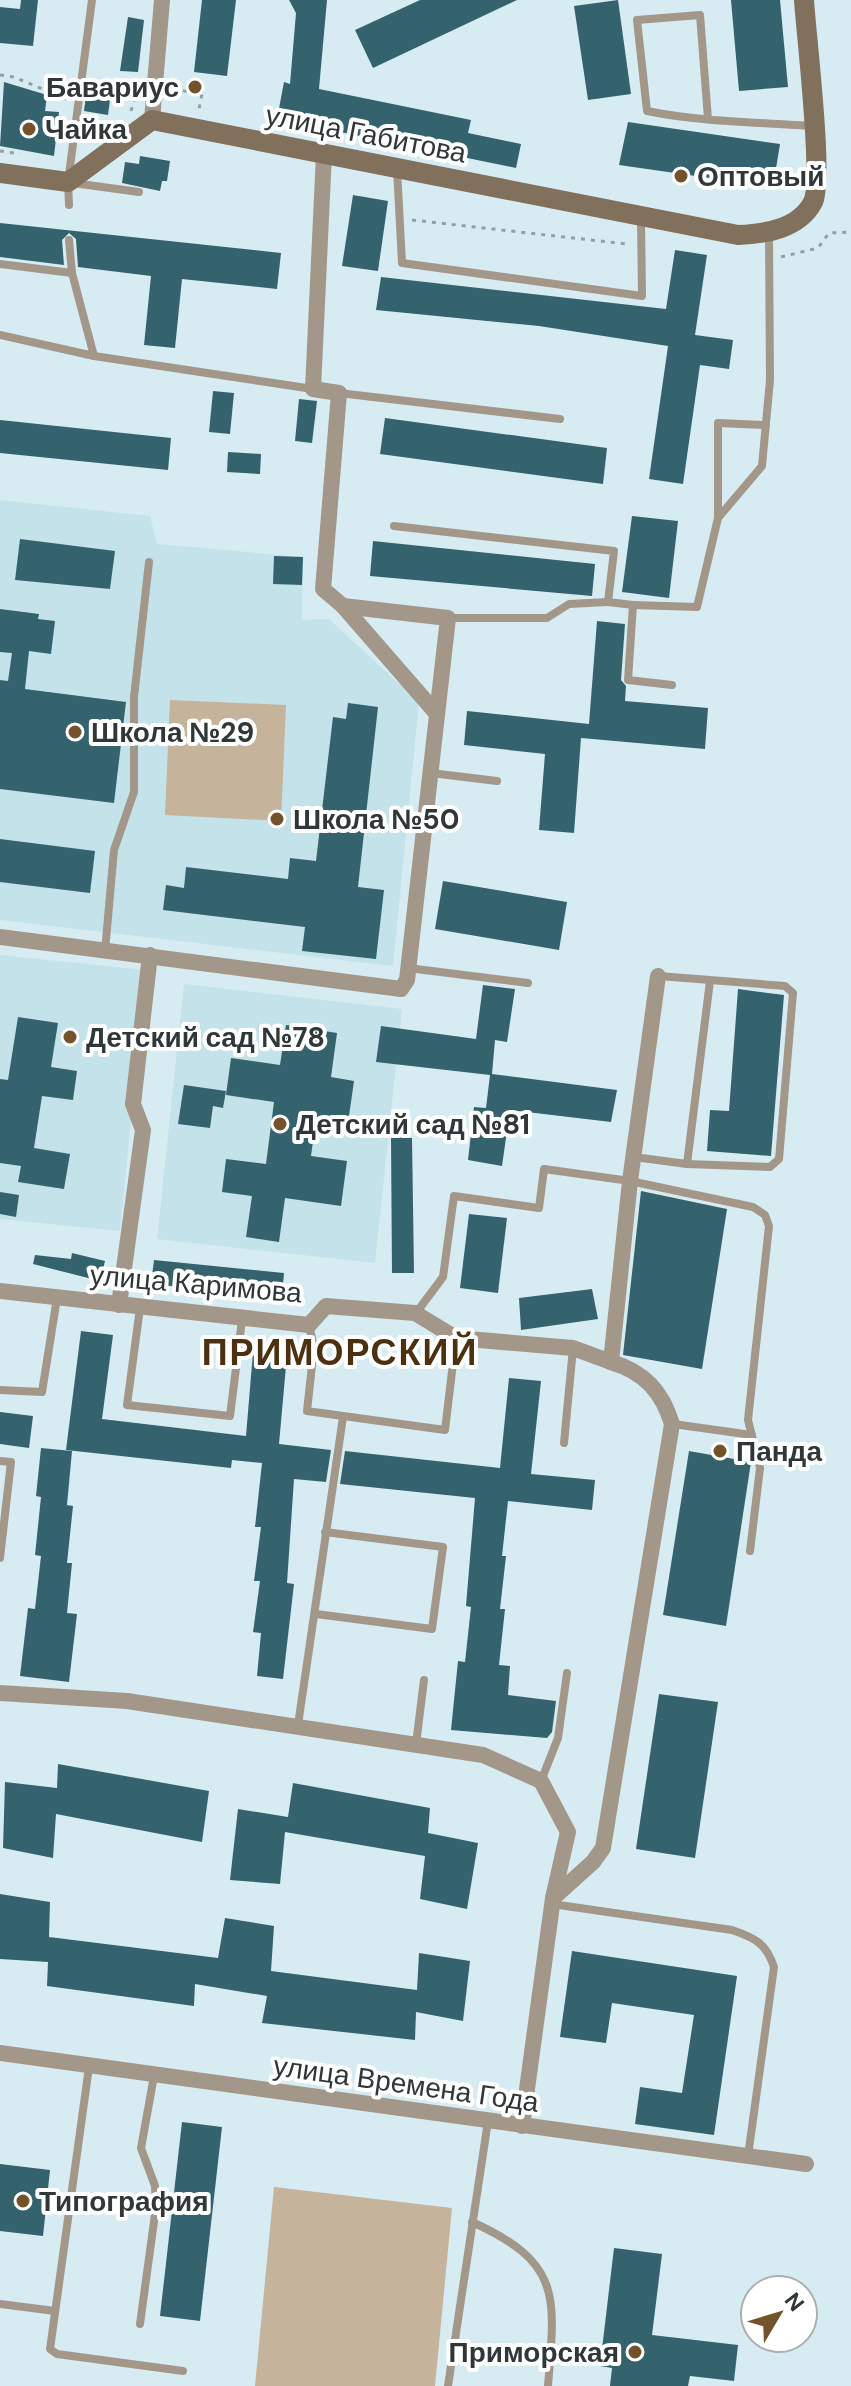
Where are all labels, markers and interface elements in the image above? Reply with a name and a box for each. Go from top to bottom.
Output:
place label: Бавариус [46,69,179,106]
marker: Бавариус [186,78,204,96]
street label: улица Габитова [263,96,470,172]
place label: Чайка [45,111,127,148]
marker: Чайка [20,120,38,138]
place label: Оптовый [697,158,824,195]
marker: Оптовый [672,167,690,185]
place label: Школа №29 [91,714,254,751]
marker: Школа №29 [66,723,84,741]
place label: Школа №50 [293,801,459,838]
marker: Школа №50 [268,810,286,828]
place label: Детский сад №78 [86,1019,325,1056]
marker: Детский сад №78 [61,1028,79,1046]
place label: Детский сад №81 [296,1106,530,1143]
marker: Детский сад №81 [271,1115,289,1133]
street label: улица Каримова [89,1256,304,1312]
district label: ПРИМОРСКИЙ [202,1329,478,1376]
place label: Панда [736,1433,822,1470]
marker: Панда [711,1442,729,1460]
street label: улица Времена Года [271,2047,542,2121]
place label: Типография [39,2183,209,2220]
marker: Типография [14,2192,32,2210]
north arrow [739,2274,819,2354]
text: N [778,2287,811,2317]
place label: Приморская [449,2334,619,2371]
marker: Приморская [626,2343,644,2361]

